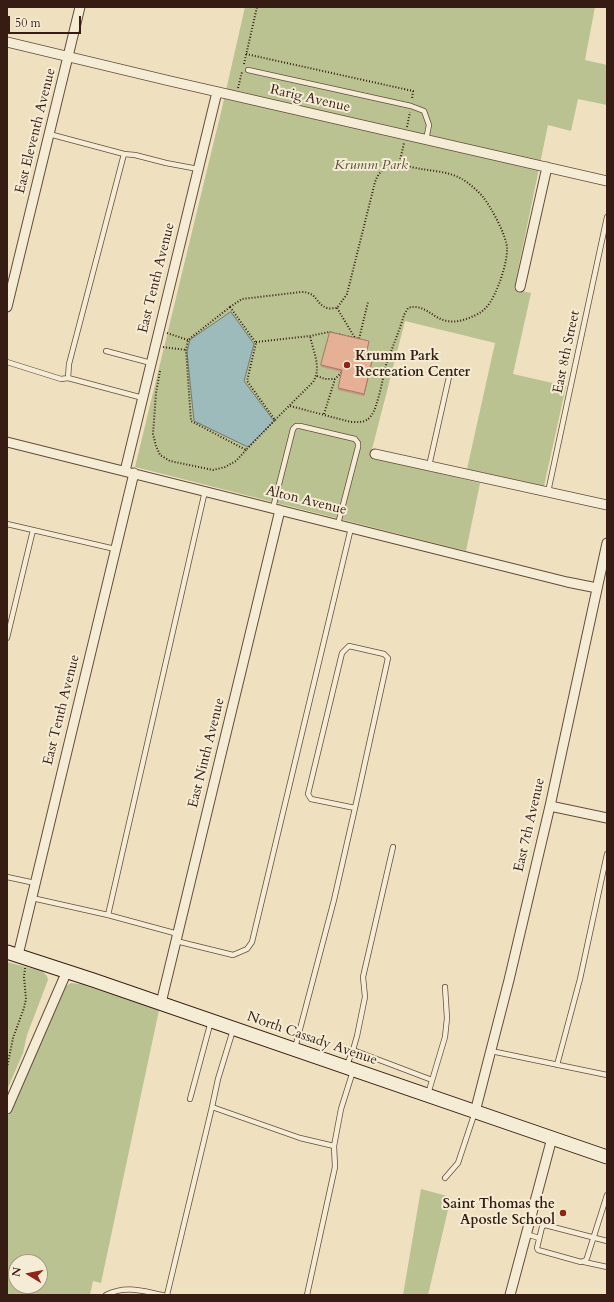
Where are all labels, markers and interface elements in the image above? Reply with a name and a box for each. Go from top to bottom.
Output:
scale bar [10,8,83,34]
text: 50 m [15,15,41,31]
street label: East Eleventh Avenue [12,66,60,196]
street label: Rarig Avenue [268,82,352,116]
park label: Krumm Park [334,158,408,174]
street label: East Tenth Avenue [135,221,179,335]
street label: East 8th Street [550,309,584,395]
place label: Krumm Park Recreation Center [355,349,470,382]
marker: Krumm Park Recreation Center [342,360,352,370]
street label: Alton Avenue [264,483,348,519]
street label: East Tenth Avenue [40,653,84,767]
street label: East Ninth Avenue [185,696,229,810]
street label: East 7th Avenue [511,776,549,874]
street label: North Cassady Avenue [245,1009,379,1069]
place label: Saint Thomas the Apostle School [443,1197,555,1230]
marker: Saint Thomas the Apostle School [558,1208,568,1218]
north arrow [8,1254,48,1294]
text: N [8,1266,25,1278]

